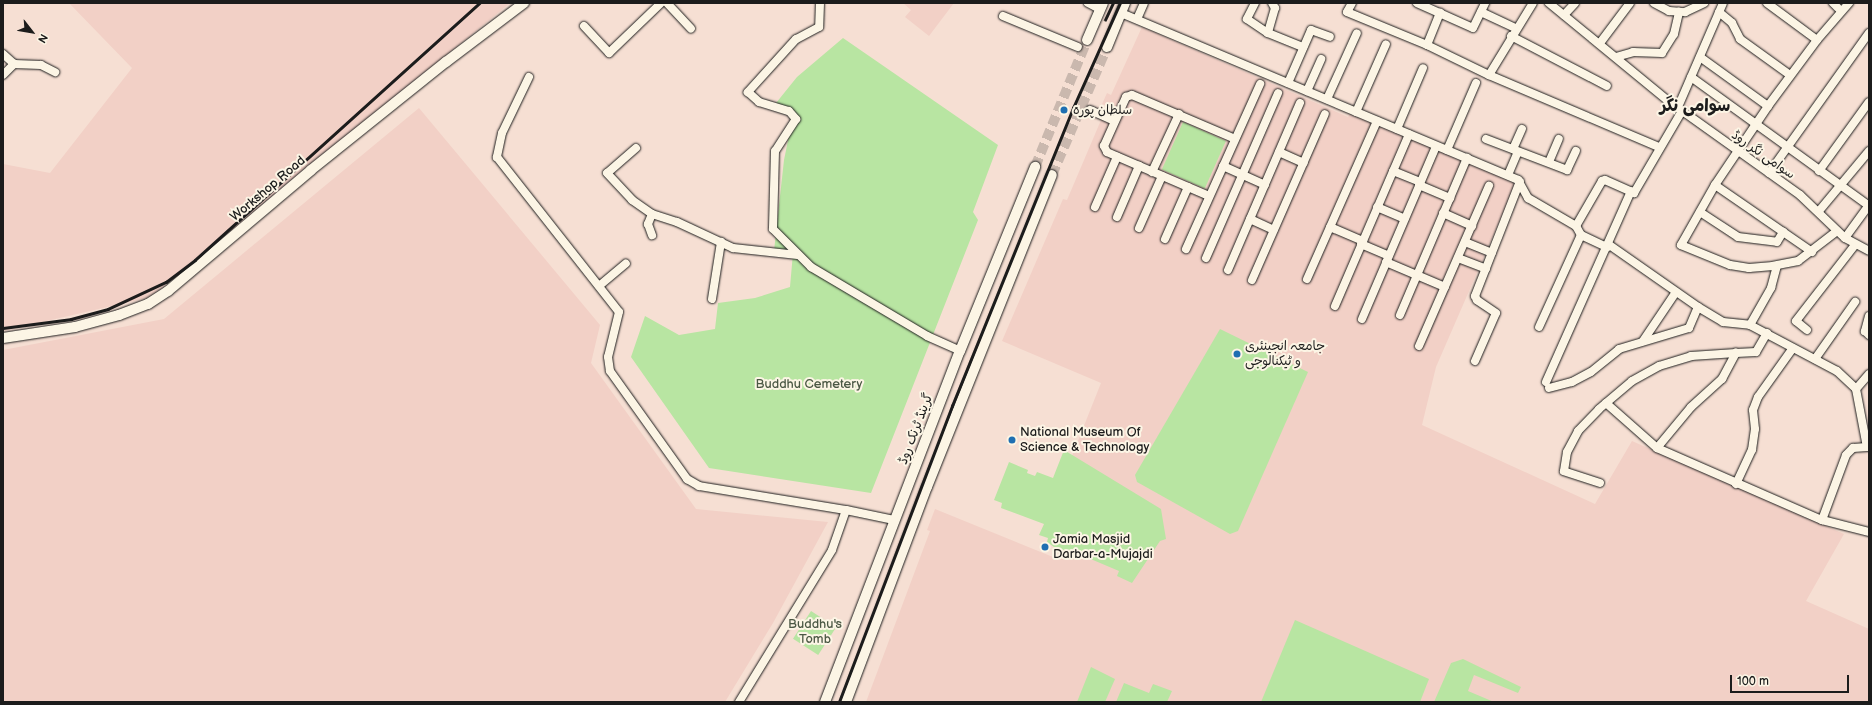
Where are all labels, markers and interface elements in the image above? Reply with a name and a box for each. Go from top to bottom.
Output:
north arrow [12,12,52,52]
text: N [35,32,50,45]
district label: سوامی نگر [1660,97,1730,117]
place label: سلطان پورہ [1073,102,1132,118]
marker: سلطان پورہ [1058,104,1070,116]
street label: سوامی نگر روڈ [1728,127,1798,183]
street label: Workshop Road [227,153,309,225]
place label: جامعہ انجینئری و ٹیکنالوجی [1245,339,1325,370]
marker: جامعہ انجینئری و ٹیکنالوجی [1232,349,1242,359]
park label: Buddhu Cemetery [756,376,862,392]
street label: گرینڈ ٹرنک روڈ [895,391,937,467]
place label: National Museum Of Science & Technology [1020,425,1150,456]
marker: National Museum Of Science & Technology [1007,435,1017,445]
place label: Jamia Masjid Darbar-a-Mujajdi [1053,532,1153,563]
marker: Jamia Masjid Darbar-a-Mujajdi [1040,542,1050,552]
park label: Buddhu's Tomb [788,617,842,648]
scale bar [1732,667,1851,693]
text: 100 m [1737,674,1769,689]

